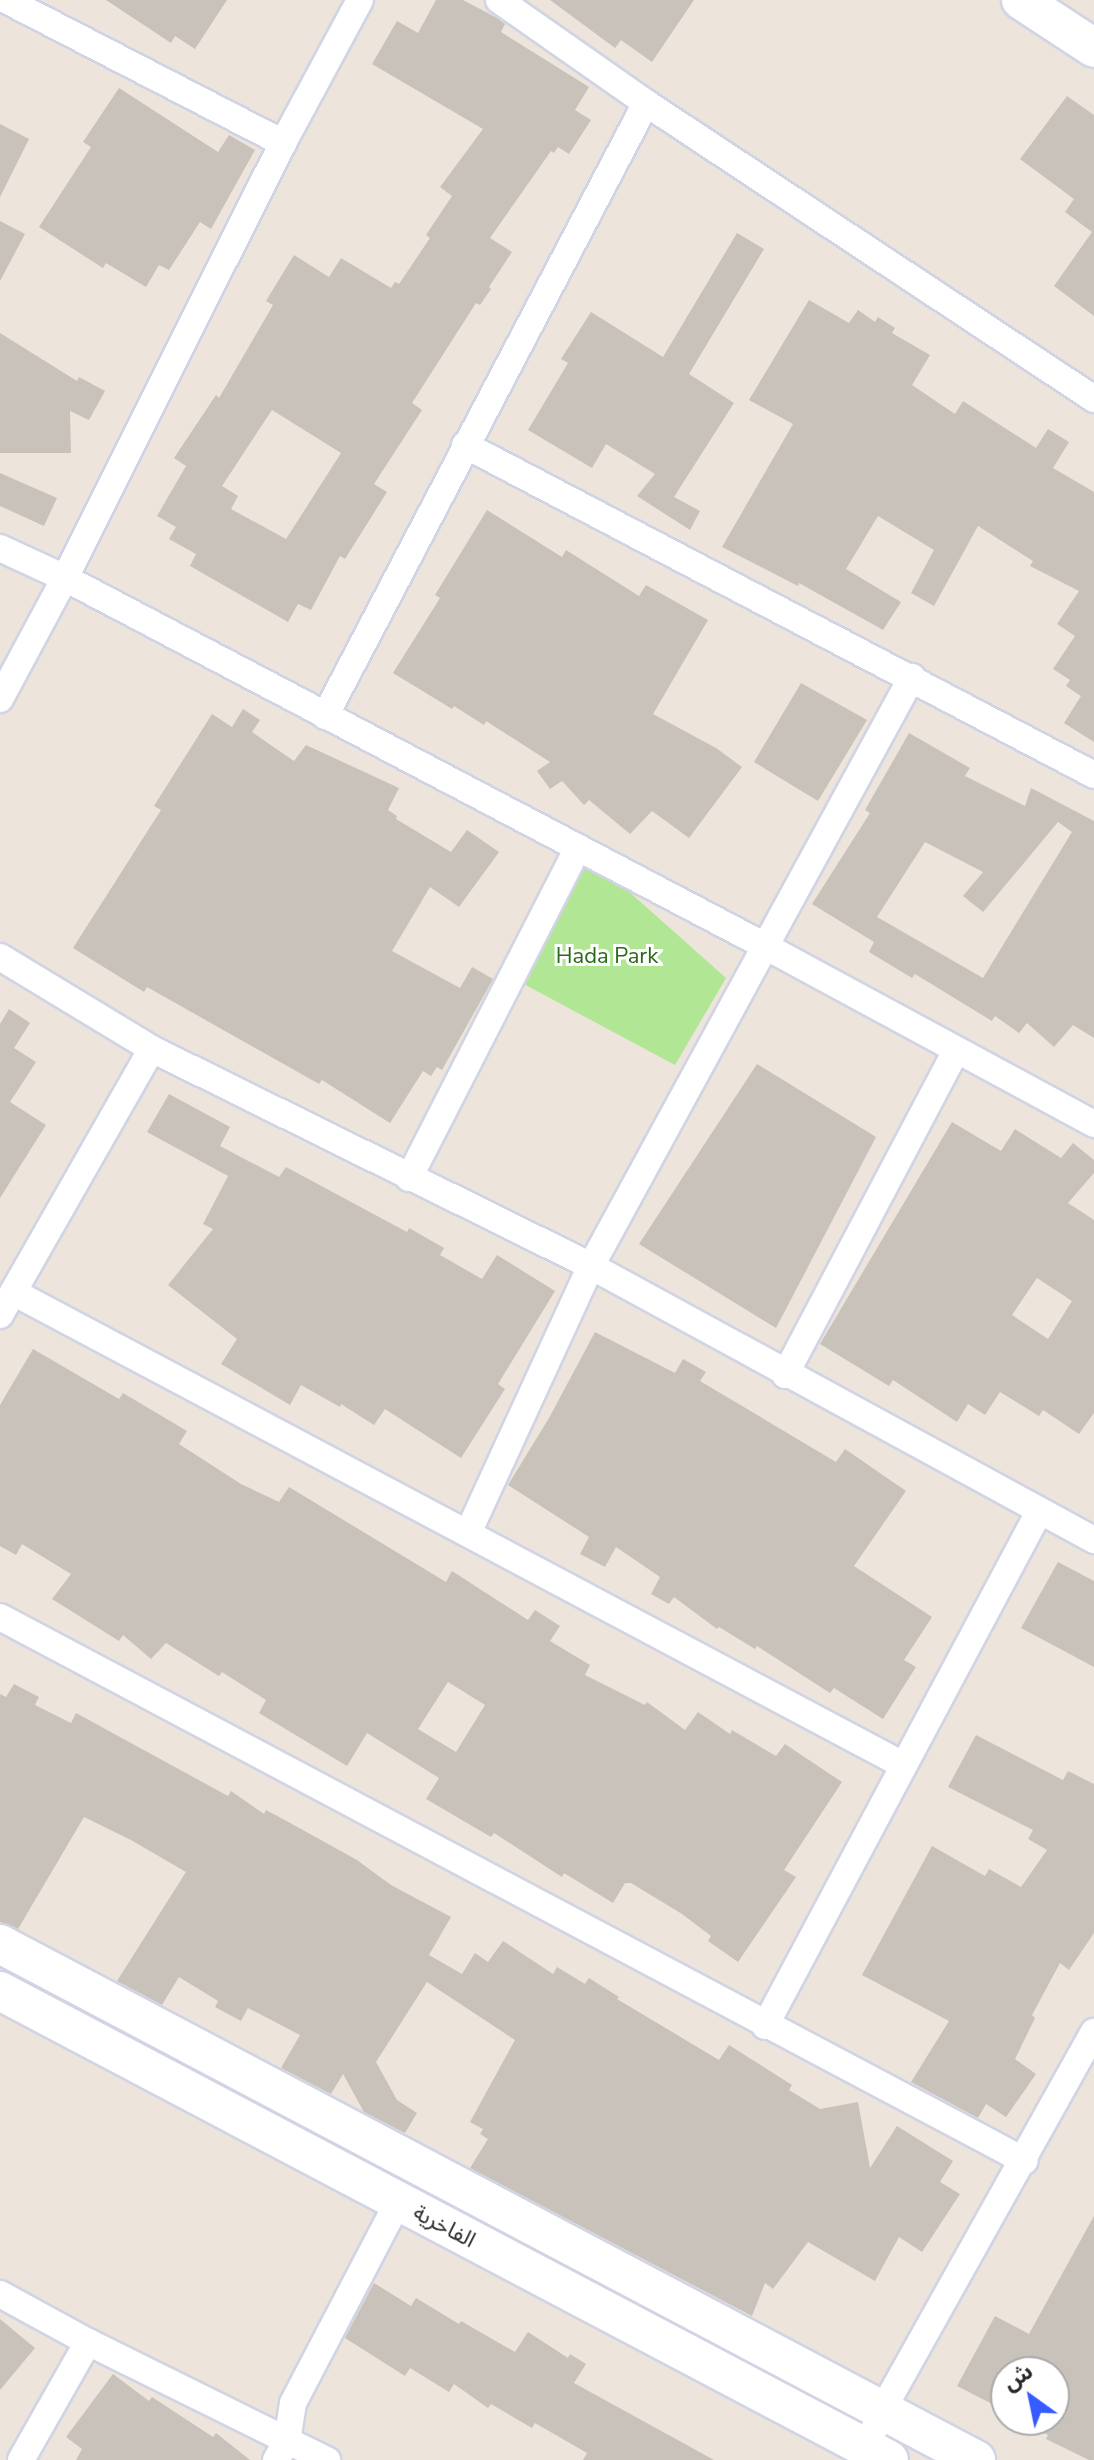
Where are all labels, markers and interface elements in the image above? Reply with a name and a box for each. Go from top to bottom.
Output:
park label: Hada Park [556,944,658,970]
street label: الفاخرية [408,2200,480,2254]
north arrow [990,2356,1070,2436]
text: ش [997,2357,1039,2398]

